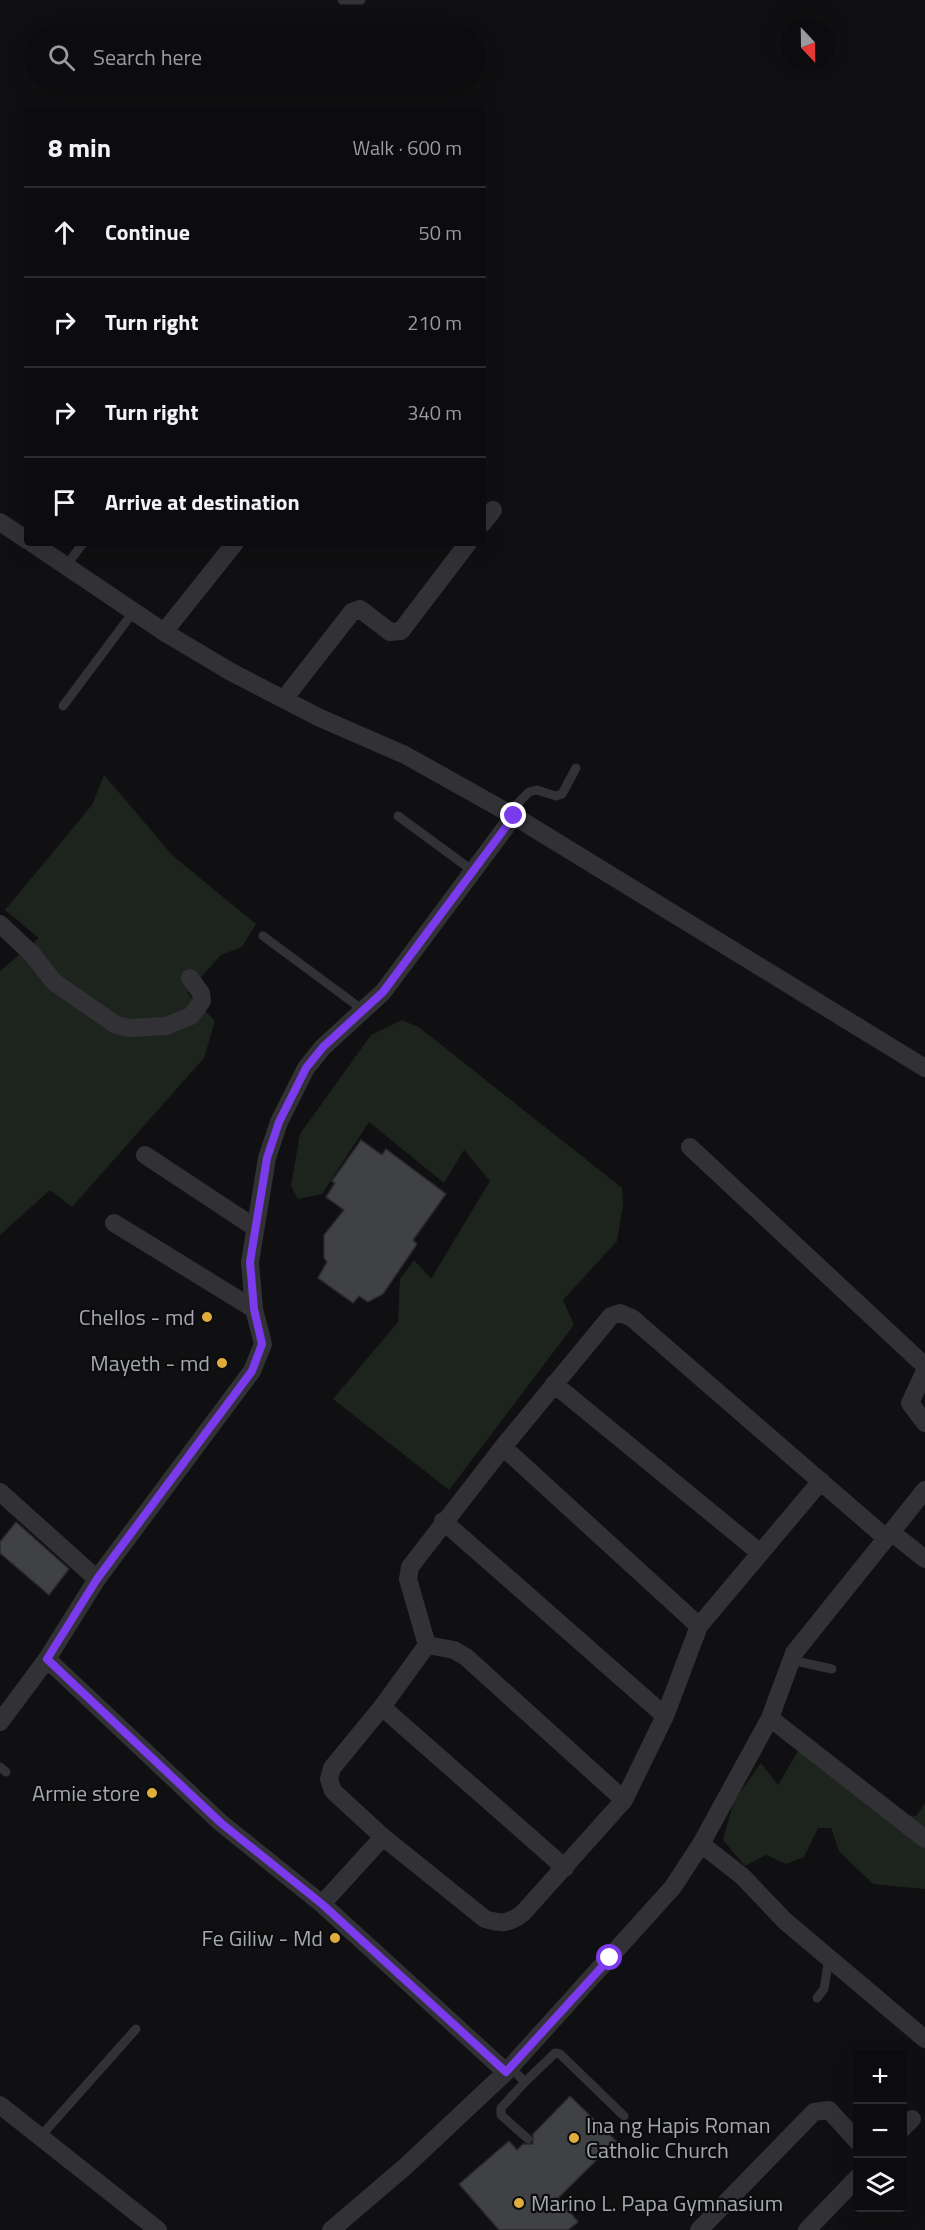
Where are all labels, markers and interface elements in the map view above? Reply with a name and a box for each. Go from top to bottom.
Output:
north arrow [781,18,835,72]
search box [24,24,486,90]
text: Search here [93,40,202,74]
icon: search [45,41,78,74]
text: 8 min [48,128,111,167]
text: Walk · 600 m [353,132,462,163]
text: Continue [105,215,190,249]
icon: ahead [48,216,81,249]
text: 50 m [418,217,462,248]
text: Turn right [105,305,199,339]
icon: right [48,306,81,339]
text: 210 m [407,307,462,338]
text: Turn right [105,395,199,429]
icon: right [48,396,81,429]
text: 340 m [407,397,462,428]
text: Arrive at destination [105,485,300,519]
icon: arrive [48,486,81,519]
route end [500,802,526,828]
place label: Chellos - md [79,1300,195,1334]
marker: Chellos - md [200,1310,214,1324]
place label: Mayeth - md [90,1346,210,1380]
marker: Mayeth - md [215,1356,229,1370]
place label: Armie store [32,1776,140,1810]
marker: Armie store [145,1786,159,1800]
place label: Fe Giliw - Md [202,1921,323,1955]
marker: Fe Giliw - Md [328,1931,342,1945]
route start [596,1944,622,1970]
map controls [853,2050,907,2212]
button: + [853,2050,907,2104]
button: − [853,2104,907,2158]
place label: Ina ng Hapis Roman Catholic Church [586,2108,771,2167]
marker: Ina ng Hapis Roman Catholic Church [567,2131,581,2145]
button: layers [853,2158,907,2212]
place label: Marino L. Papa Gymnasium [531,2186,783,2220]
marker: Marino L. Papa Gymnasium [512,2196,526,2210]

